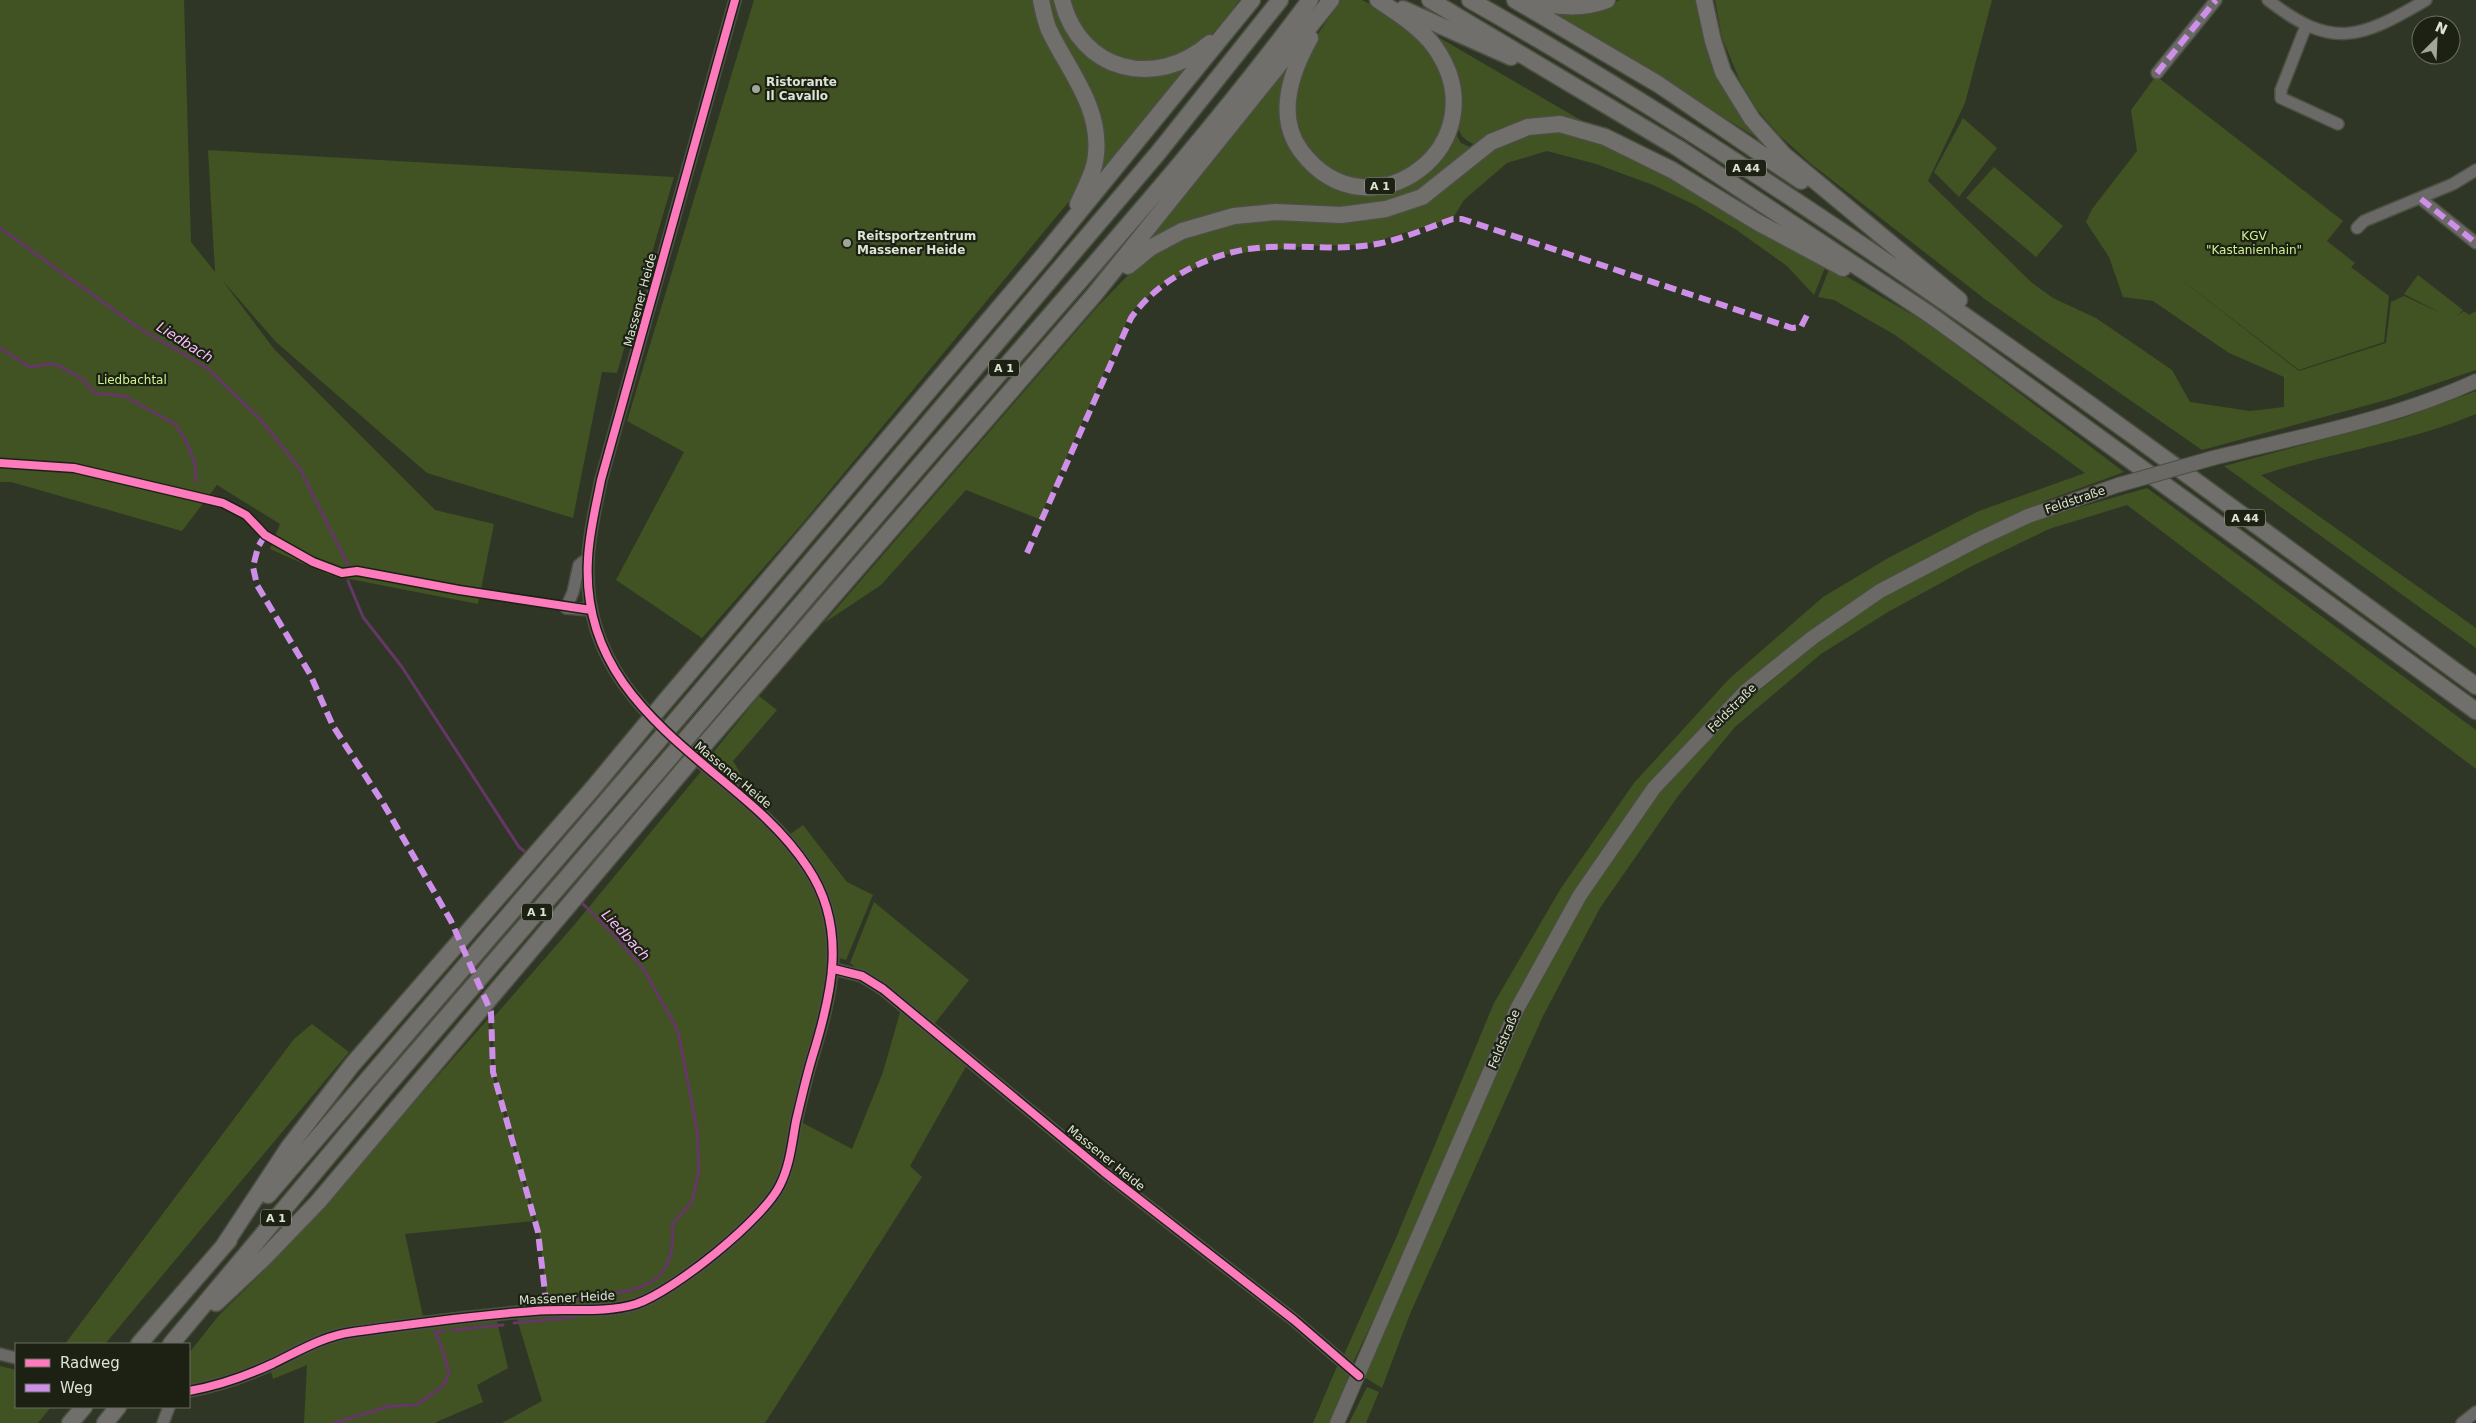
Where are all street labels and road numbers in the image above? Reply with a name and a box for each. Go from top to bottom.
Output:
road number: A 44 [1726,160,1766,177]
road number: A 1 [1365,178,1395,195]
street label: Massener Heide [621,252,659,348]
road number: A 1 [989,359,1019,376]
street label: Feldstraße [2043,483,2107,517]
road number: A 44 [2225,509,2265,526]
street label: Feldstraße [1705,681,1759,735]
street label: Massener Heide [692,739,774,811]
road number: A 1 [522,904,552,920]
street label: Feldstraße [1485,1007,1523,1071]
street label: Massener Heide [1064,1122,1148,1194]
road number: A 1 [261,1210,291,1226]
street label: Massener Heide [519,1288,615,1308]

